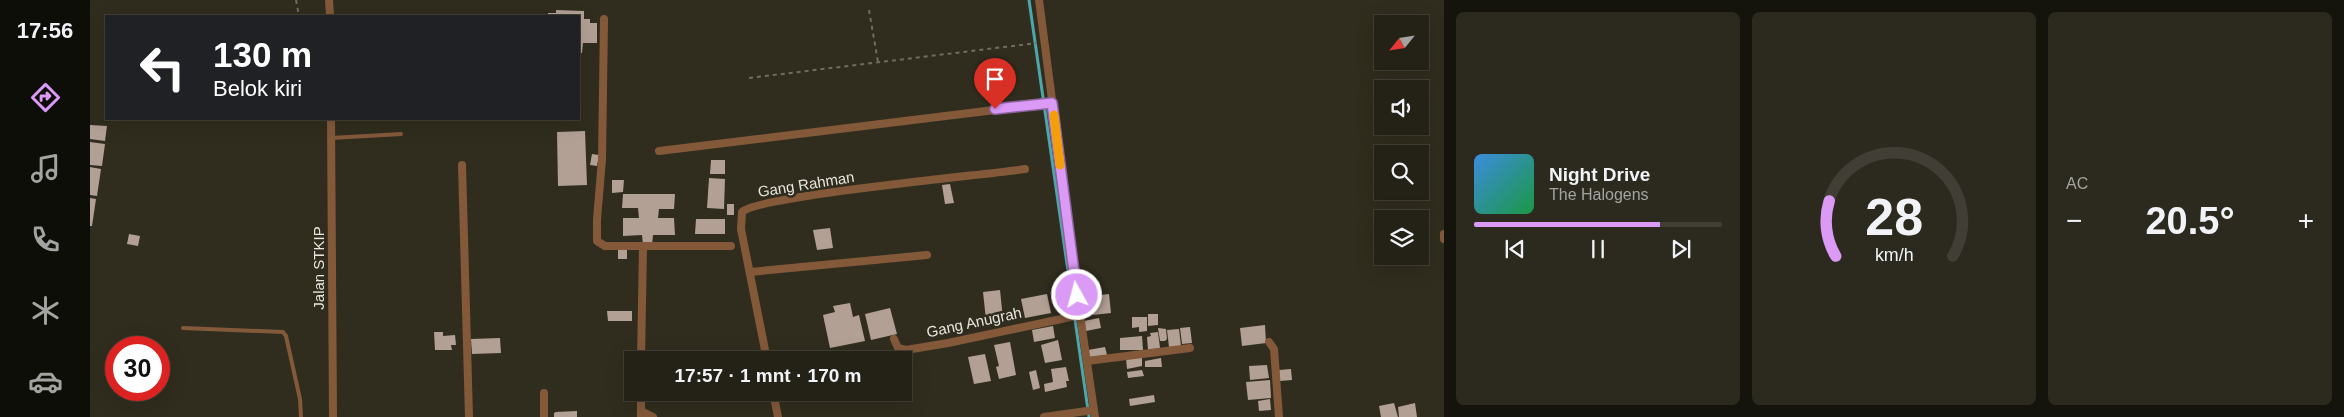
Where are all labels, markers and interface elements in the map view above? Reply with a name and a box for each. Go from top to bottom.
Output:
north arrow [1374,15,1429,70]
map controls [1374,15,1429,265]
text: 17:56 [17,18,73,43]
icon: left [130,35,195,100]
text: 130 m [213,35,312,74]
pin [974,58,1016,109]
icon: arrive [981,65,1009,93]
text: Belok kiri [213,76,302,101]
icon: directions [28,80,63,115]
button: sound [1374,80,1429,135]
button: search [1374,145,1429,200]
icon: music [28,151,63,186]
text: Night Drive [1549,164,1650,185]
street label: Gang Rahman [756,168,856,200]
text: AC [2066,175,2088,192]
text: The Halogens [1549,186,1649,203]
text: 28 [1865,188,1923,246]
text: 20.5° [2145,200,2235,242]
text: − [2066,205,2082,236]
text: + [2298,205,2314,236]
button: layers [1374,210,1429,265]
icon: phone [28,222,63,257]
street label: Jalan STKIP [310,226,327,310]
icon: previous [1501,235,1529,263]
icon: pause [1584,235,1612,263]
icon: next [1667,235,1695,263]
text: km/h [1875,245,1913,265]
position arrow [1050,268,1102,320]
icon: climate [28,293,63,328]
street label: Gang Anugrah [925,304,1023,340]
speed limit sign: 30 [105,336,170,401]
icon: car [28,364,63,399]
text: 17:57 · 1 mnt · 170 m [675,365,861,386]

